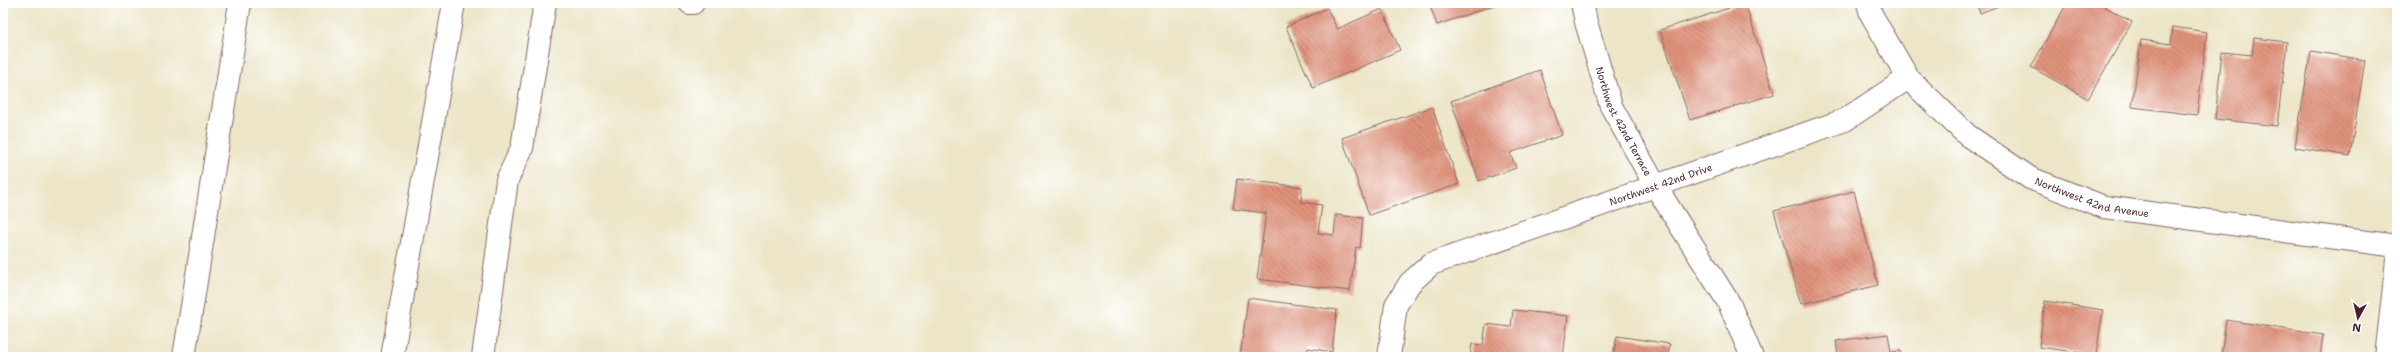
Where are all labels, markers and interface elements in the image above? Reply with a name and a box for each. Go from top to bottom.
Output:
street label: Northwest 42nd Terrace [1593,65,1655,178]
street label: Northwest 42nd Drive [1608,161,1714,209]
street label: Northwest 42nd Avenue [2033,175,2150,220]
north arrow [2338,298,2378,338]
text: N [2351,319,2362,335]

